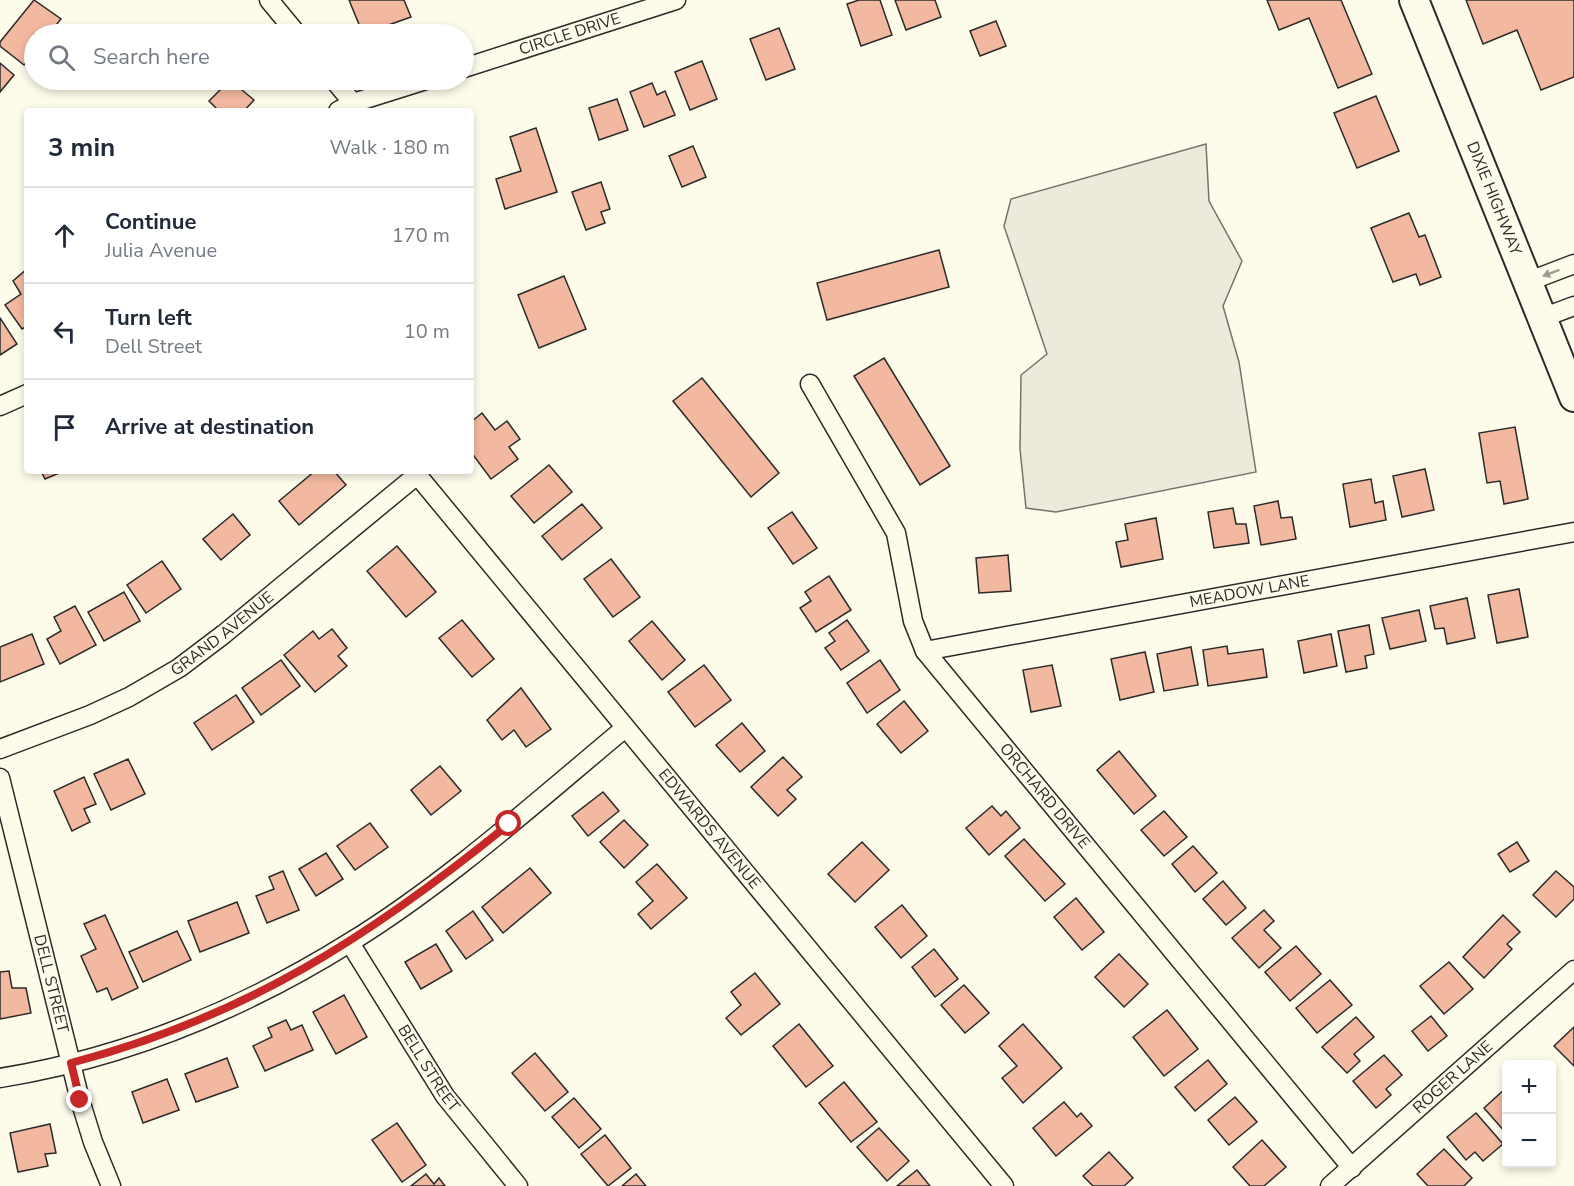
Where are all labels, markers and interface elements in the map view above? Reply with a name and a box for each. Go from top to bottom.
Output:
street label: CIRCLE DRIVE [516,8,623,61]
search box [24,24,474,90]
icon: search [45,41,78,74]
text: Search here [93,42,210,72]
text: 3 min [48,130,115,165]
text: Walk · 180 m [330,134,450,161]
street label: DIXIE HIGHWAY [1461,138,1527,259]
text: Continue [105,207,196,237]
icon: ahead [48,219,81,252]
text: 170 m [392,222,450,249]
text: Julia Avenue [105,237,217,264]
one-way arrow [1541,268,1559,278]
text: Turn left [105,303,192,333]
icon: left [48,315,81,348]
text: 10 m [404,318,450,345]
text: Dell Street [105,333,202,360]
icon: arrive [48,411,81,444]
text: Arrive at destination [105,412,314,442]
street label: MEADOW LANE [1188,570,1311,613]
street label: GRAND AVENUE [167,586,278,681]
street label: ORCHARD DRIVE [994,738,1095,854]
street label: EDWARDS AVENUE [653,764,766,894]
route start [495,810,521,836]
street label: DELL STREET [28,932,74,1036]
street label: BELL STREET [392,1021,465,1117]
street label: ROGER LANE [1408,1036,1497,1119]
map controls [1502,1060,1556,1168]
button: + [1502,1060,1556,1114]
route end [66,1086,92,1112]
button: − [1502,1114,1556,1168]

